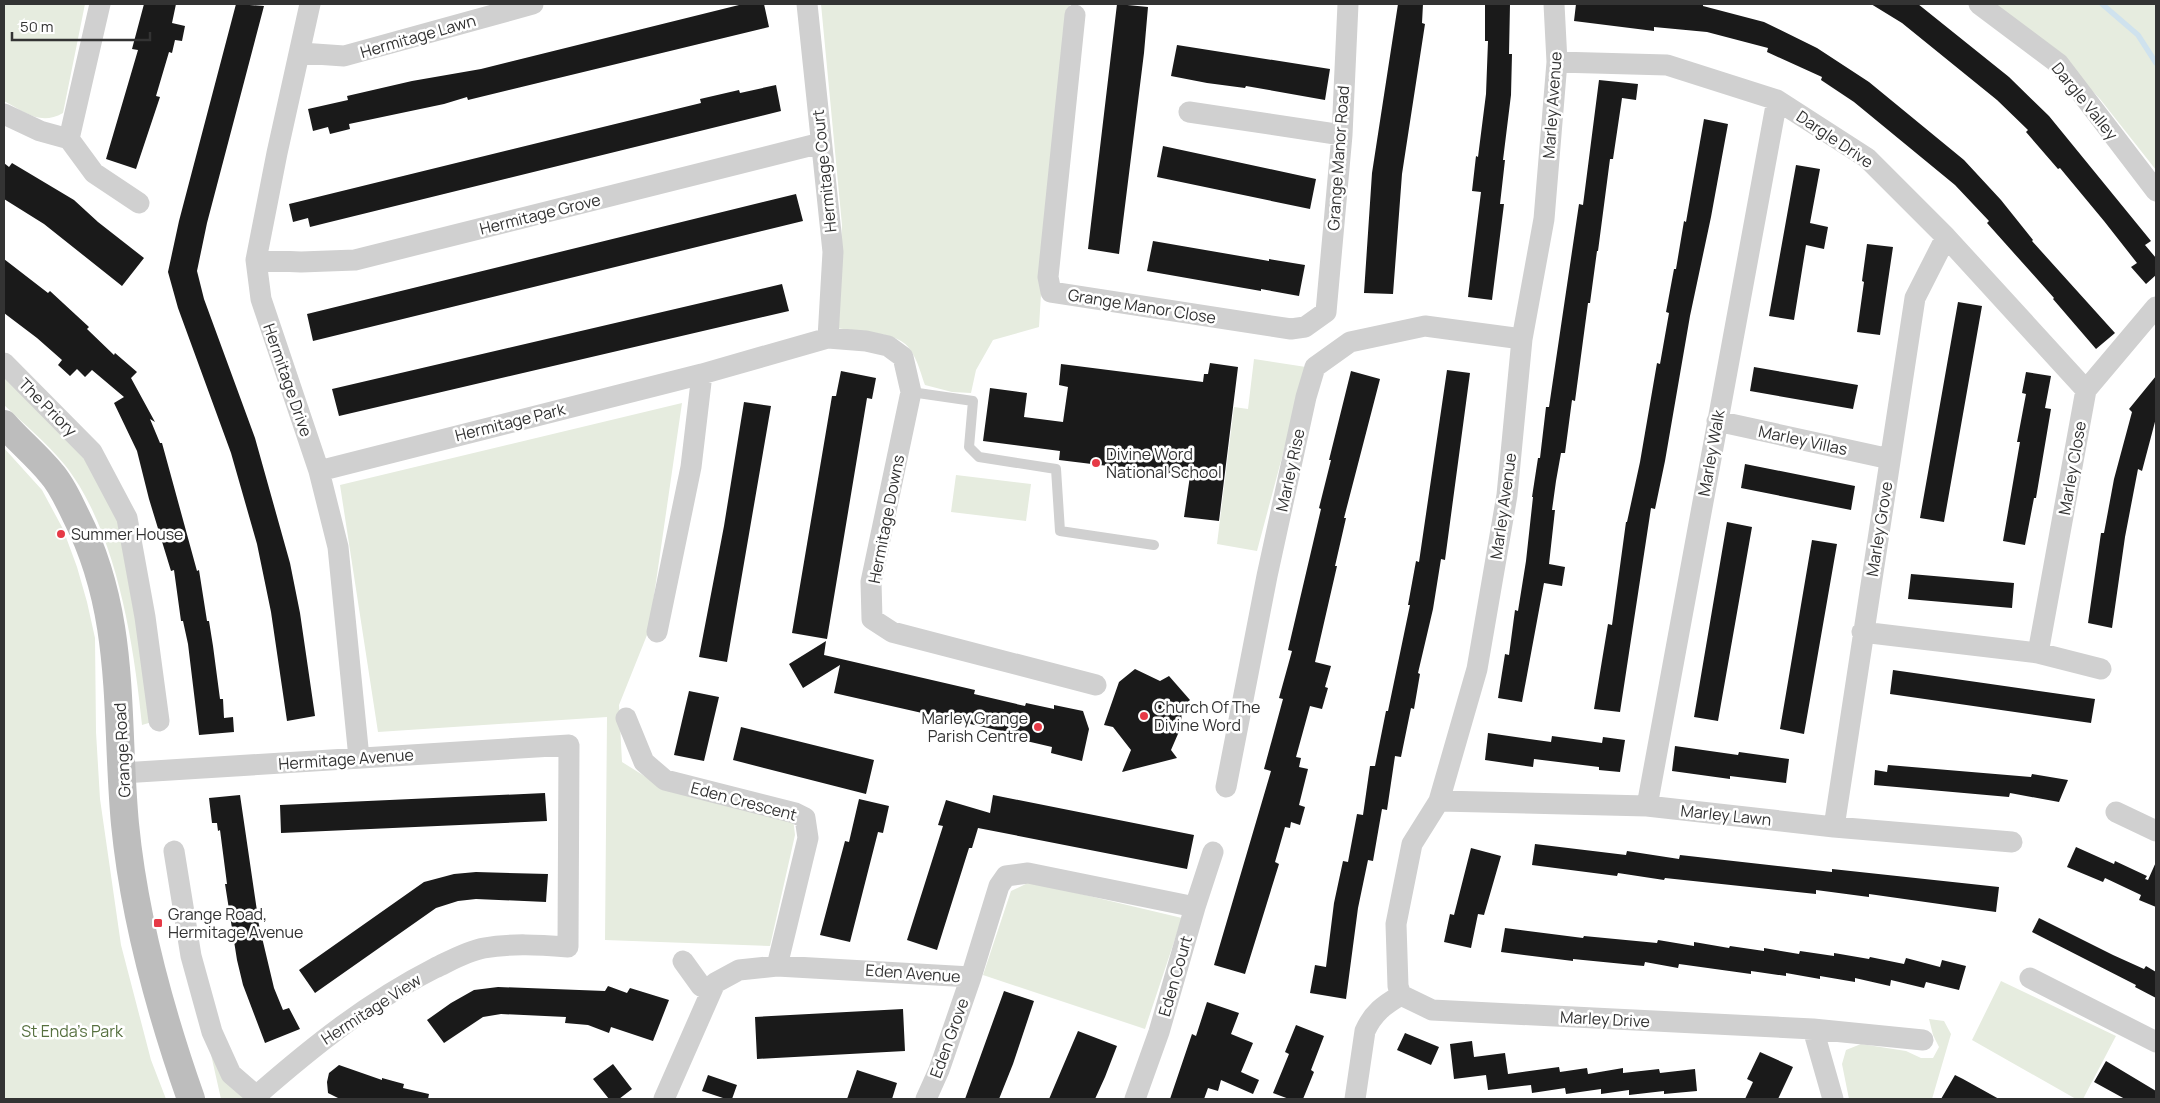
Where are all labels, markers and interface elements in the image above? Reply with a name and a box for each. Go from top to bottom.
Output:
street label: Hermitage Lawn [358,9,478,63]
scale bar [12,10,150,42]
text: 50 m [20,16,54,37]
street label: Marley Avenue [1537,51,1567,159]
street label: Dargle Valley [2047,58,2123,145]
street label: Grange Manor Road [1322,85,1354,231]
street label: Dargle Drive [1792,105,1878,173]
street label: Hermitage Court [807,109,841,233]
street label: Hermitage Grove [477,188,603,240]
street label: Grange Manor Close [1066,283,1218,329]
street label: Hermitage Drive [258,321,318,439]
street label: The Priory [14,373,82,441]
street label: Hermitage Park [453,397,568,446]
street label: Marley Walk [1693,407,1730,498]
street label: Marley Close [2053,419,2091,517]
street label: Marley Villas [1756,420,1850,460]
street label: Marley Rise [1270,427,1310,513]
place label: Divine Word National School [1106,443,1222,483]
street label: Marley Avenue [1485,451,1521,561]
street label: Hermitage Downs [863,453,909,585]
marker: Divine Word National School [1090,457,1102,469]
street label: Marley Grove [1861,480,1897,578]
place label: Summer House [71,523,183,545]
marker: Summer House [55,528,67,540]
place label: Church Of The Divine Word [1154,696,1260,736]
street label: Grange Road [109,702,135,798]
place label: Marley Grange Parish Centre [921,707,1028,747]
marker: Church Of The Divine Word [1138,710,1150,722]
marker: Marley Grange Parish Centre [1032,721,1044,733]
street label: Hermitage Avenue [278,743,414,775]
street label: Eden Crescent [689,776,799,826]
street label: Marley Lawn [1679,799,1773,831]
place label: Grange Road, Hermitage Avenue [168,903,303,943]
marker: Grange Road, Hermitage Avenue [152,917,164,929]
street label: Eden Court [1153,933,1197,1019]
street label: Eden Avenue [865,959,961,987]
street label: Hermitage View [317,968,425,1050]
street label: Eden Grove [924,995,974,1081]
street label: Marley Drive [1559,1006,1651,1032]
park label: St Enda's Park [21,1020,124,1042]

